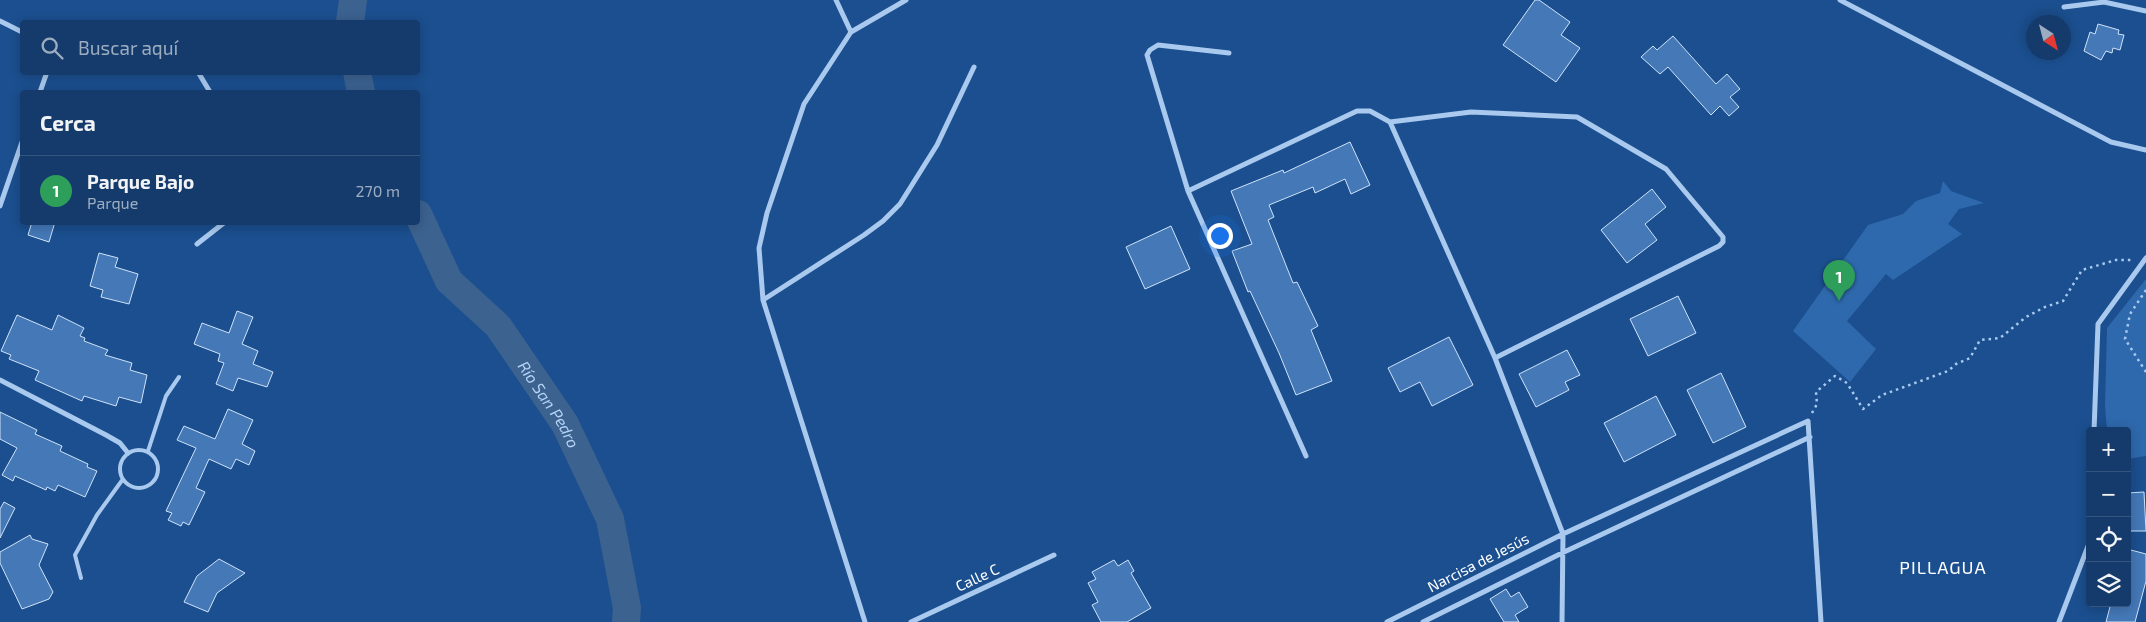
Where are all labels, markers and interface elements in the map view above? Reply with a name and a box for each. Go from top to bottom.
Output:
north arrow [2026,15,2071,60]
search box [20,20,420,75]
icon: search [38,34,66,62]
text: Buscar aquí [78,36,178,59]
text: Cerca [40,110,96,135]
text: Parque Bajo [87,170,194,193]
text: 1 [53,181,59,200]
text: 270 m [356,181,400,200]
text: Parque [87,193,138,212]
your location [1207,223,1233,249]
pin: 1 [1823,260,1855,301]
water label: Río San Pedro [515,357,584,451]
map controls [2086,427,2131,607]
button: + [2086,427,2131,472]
button: − [2086,472,2131,517]
button: locate [2086,517,2131,562]
street label: Narcisa de Jesús [1424,529,1532,595]
district label: PILLAGUA [1899,556,1987,578]
street label: Calle C [953,559,1002,595]
button: layers [2086,562,2131,607]

